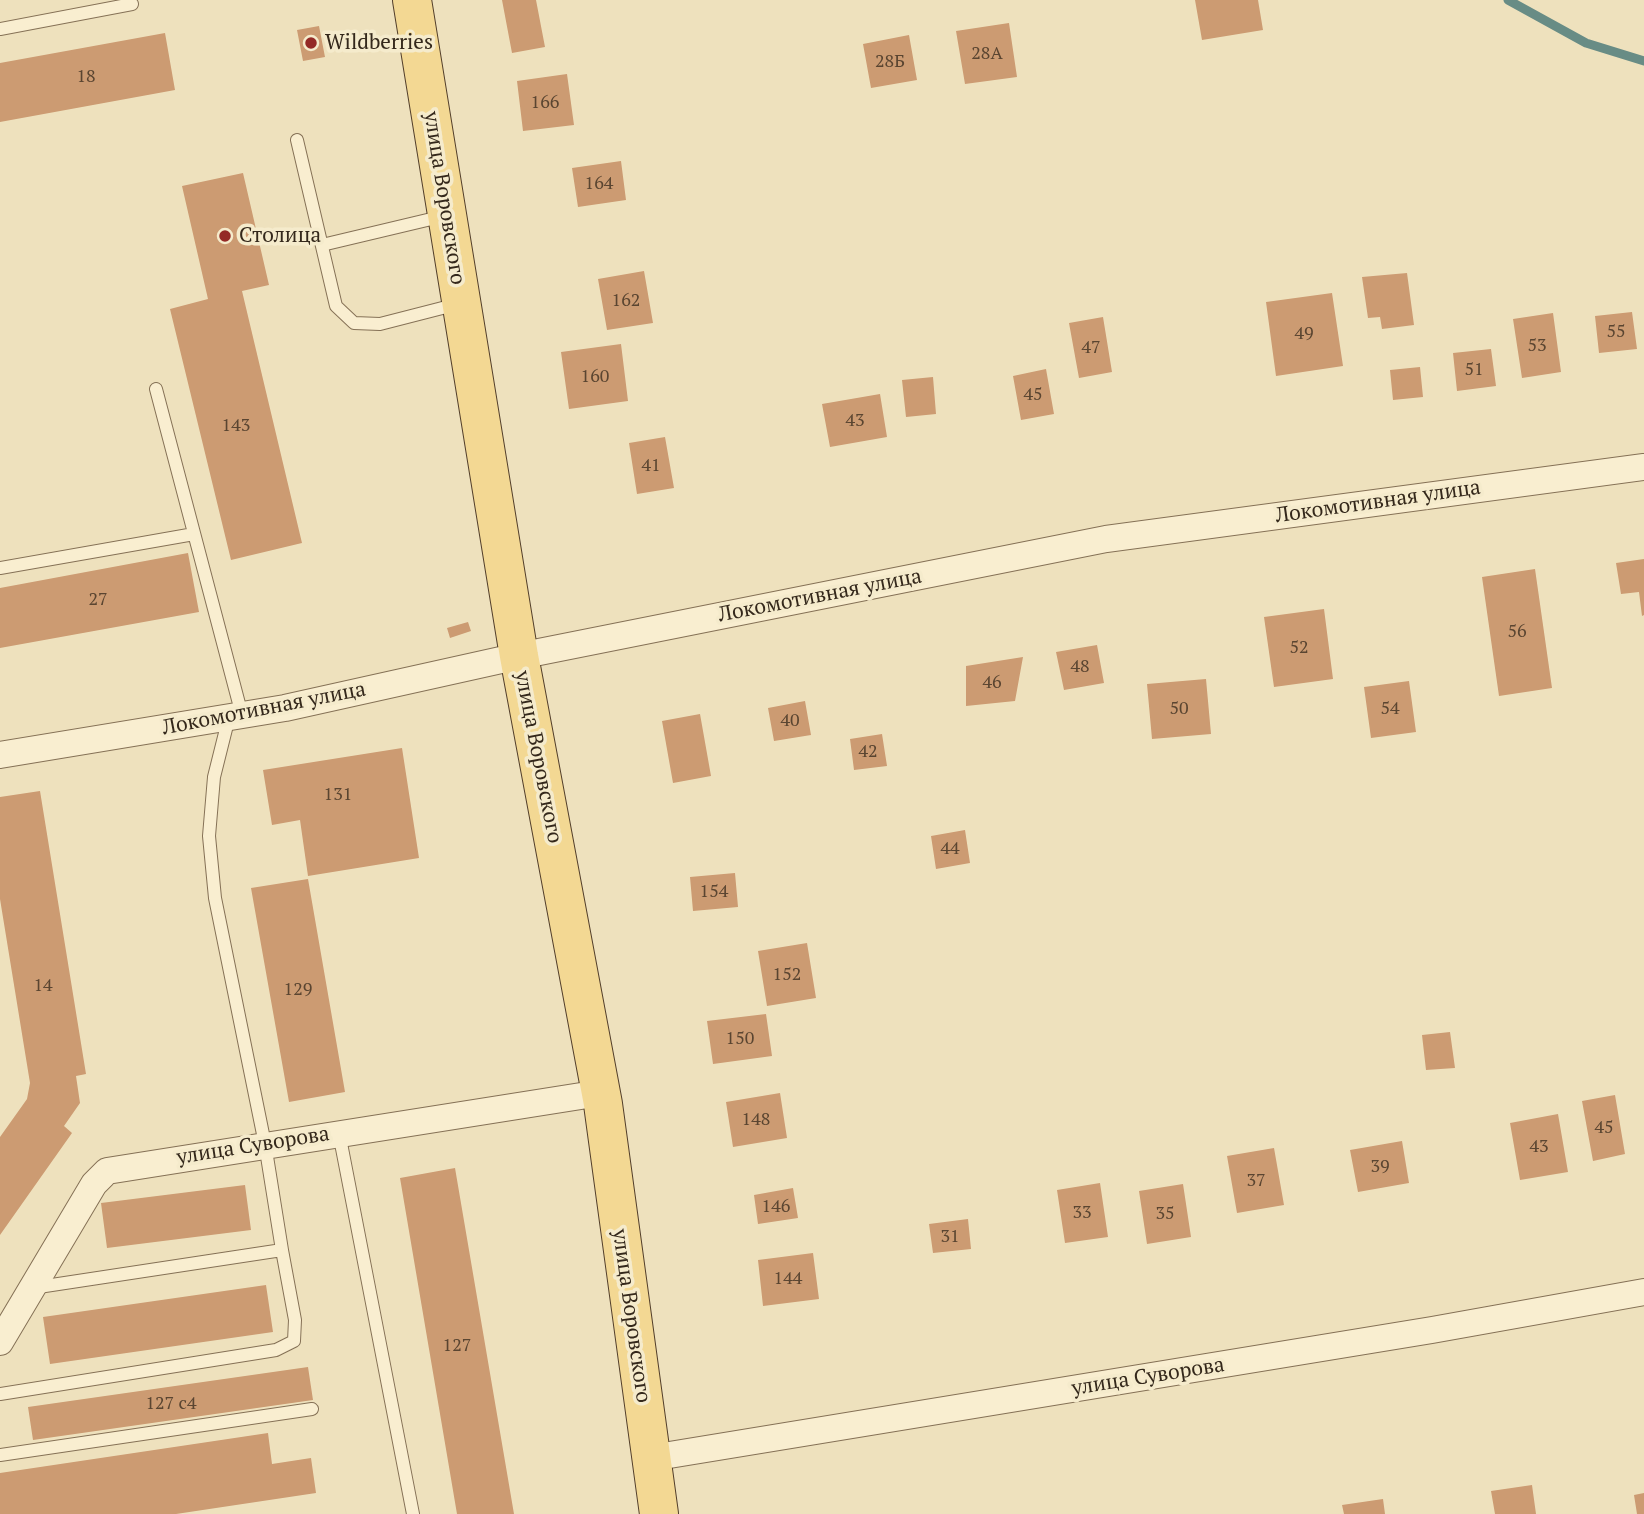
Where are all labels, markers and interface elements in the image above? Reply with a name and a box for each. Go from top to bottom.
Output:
place label: Wildberries [325,30,433,56]
marker: Wildberries [303,35,319,51]
house number: 28А [971,43,1003,65]
house number: 28Б [875,51,905,73]
house number: 18 [76,66,96,88]
house number: 166 [531,92,559,114]
street label: улица Воровского [418,109,470,287]
house number: 164 [585,173,613,195]
place label: Столица [239,223,321,249]
marker: Столица [217,228,233,244]
house number: 162 [612,290,640,312]
house number: 55 [1606,321,1626,343]
house number: 49 [1294,323,1314,345]
house number: 53 [1527,335,1547,357]
house number: 47 [1081,337,1101,359]
house number: 51 [1464,359,1484,381]
house number: 160 [581,366,609,388]
house number: 45 [1023,384,1043,406]
house number: 43 [845,410,865,432]
house number: 143 [222,415,250,437]
house number: 41 [641,455,661,477]
street label: Локомотивная улица [1274,475,1482,529]
street label: Локомотивная улица [716,564,924,628]
house number: 27 [88,589,108,611]
house number: 56 [1507,621,1527,643]
house number: 52 [1289,637,1309,659]
house number: 48 [1070,656,1090,678]
street label: улица Воровского [509,669,567,845]
house number: 46 [982,672,1002,694]
street label: Локомотивная улица [160,677,368,741]
house number: 50 [1169,698,1189,720]
house number: 54 [1380,698,1400,720]
house number: 40 [780,710,800,732]
house number: 42 [858,741,878,763]
house number: 131 [324,784,352,806]
house number: 44 [940,838,960,860]
house number: 154 [700,881,728,903]
house number: 152 [773,964,801,986]
house number: 14 [33,975,53,997]
house number: 129 [284,979,312,1001]
house number: 150 [726,1028,754,1050]
house number: 148 [742,1109,770,1131]
house number: 45 [1594,1117,1614,1139]
street label: улица Суворова [175,1121,331,1171]
house number: 43 [1529,1136,1549,1158]
house number: 39 [1370,1156,1390,1178]
house number: 37 [1246,1170,1266,1192]
house number: 146 [762,1196,790,1218]
house number: 33 [1072,1202,1092,1224]
house number: 35 [1155,1203,1175,1225]
house number: 31 [940,1226,960,1248]
street label: улица Воровского [606,1227,656,1405]
house number: 144 [774,1268,802,1290]
house number: 127 [443,1335,471,1357]
street label: улица Суворова [1070,1352,1226,1402]
house number: 127 с4 [145,1393,197,1415]

